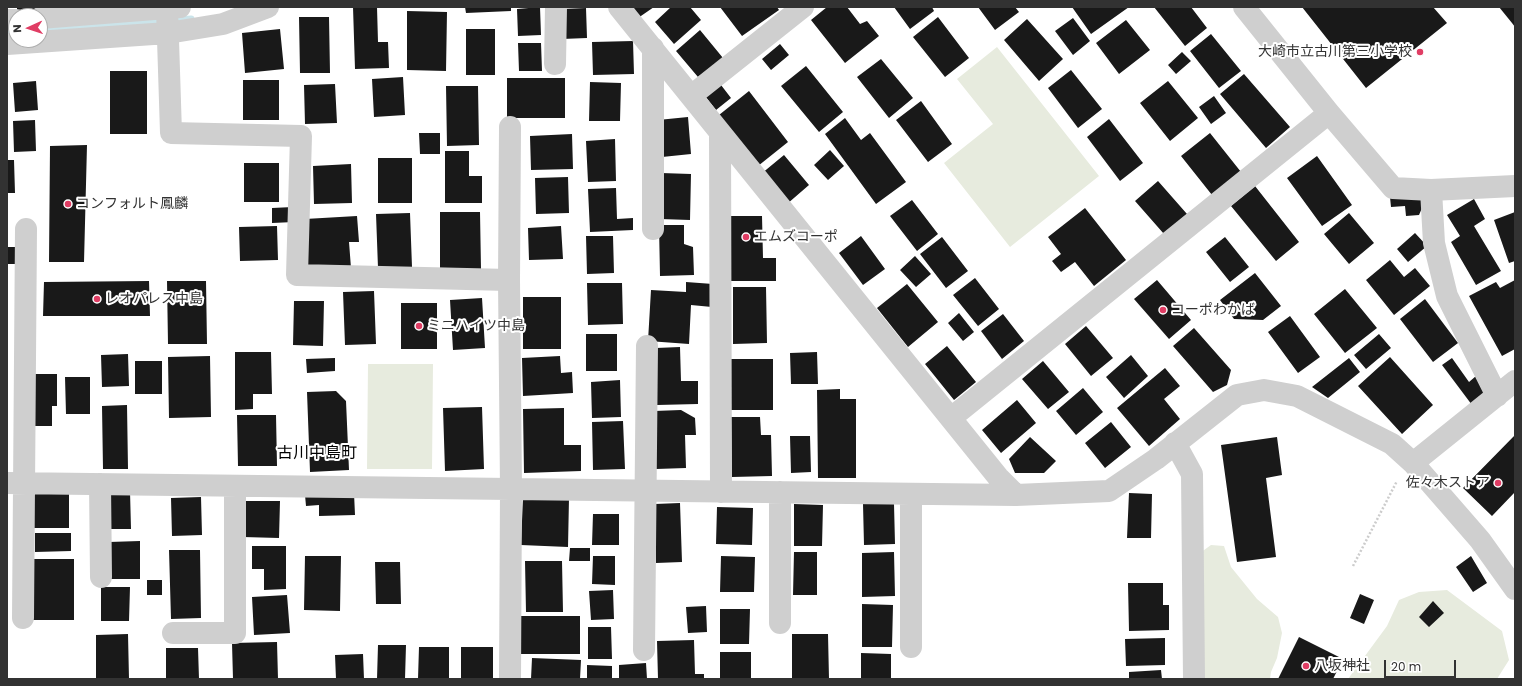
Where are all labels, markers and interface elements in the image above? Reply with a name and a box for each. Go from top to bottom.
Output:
north arrow [8,8,48,48]
text: N [9,24,25,33]
place label: 大崎市立古川第三小学校 [1258,44,1412,60]
marker: 大崎市立古川第三小学校 [1415,47,1425,57]
place label: コンフォルト鳳麟 [76,196,188,212]
marker: コンフォルト鳳麟 [63,199,73,209]
place label: エムズコーポ [754,229,838,245]
marker: エムズコーポ [741,232,751,242]
place label: レオパレス中島 [105,291,203,307]
marker: レオパレス中島 [92,294,102,304]
place label: コーポわかば [1171,302,1255,318]
marker: コーポわかば [1158,305,1168,315]
place label: ミニハイツ中島 [427,318,525,334]
marker: ミニハイツ中島 [414,321,424,331]
district label: 古川中島町 [277,444,357,464]
place label: 佐々木ストア [1406,475,1490,491]
marker: 佐々木ストア [1493,478,1503,488]
scale bar [1386,652,1458,678]
place label: 八坂神社 [1314,658,1370,674]
text: 20 m [1391,658,1421,675]
marker: 八坂神社 [1301,661,1311,671]

